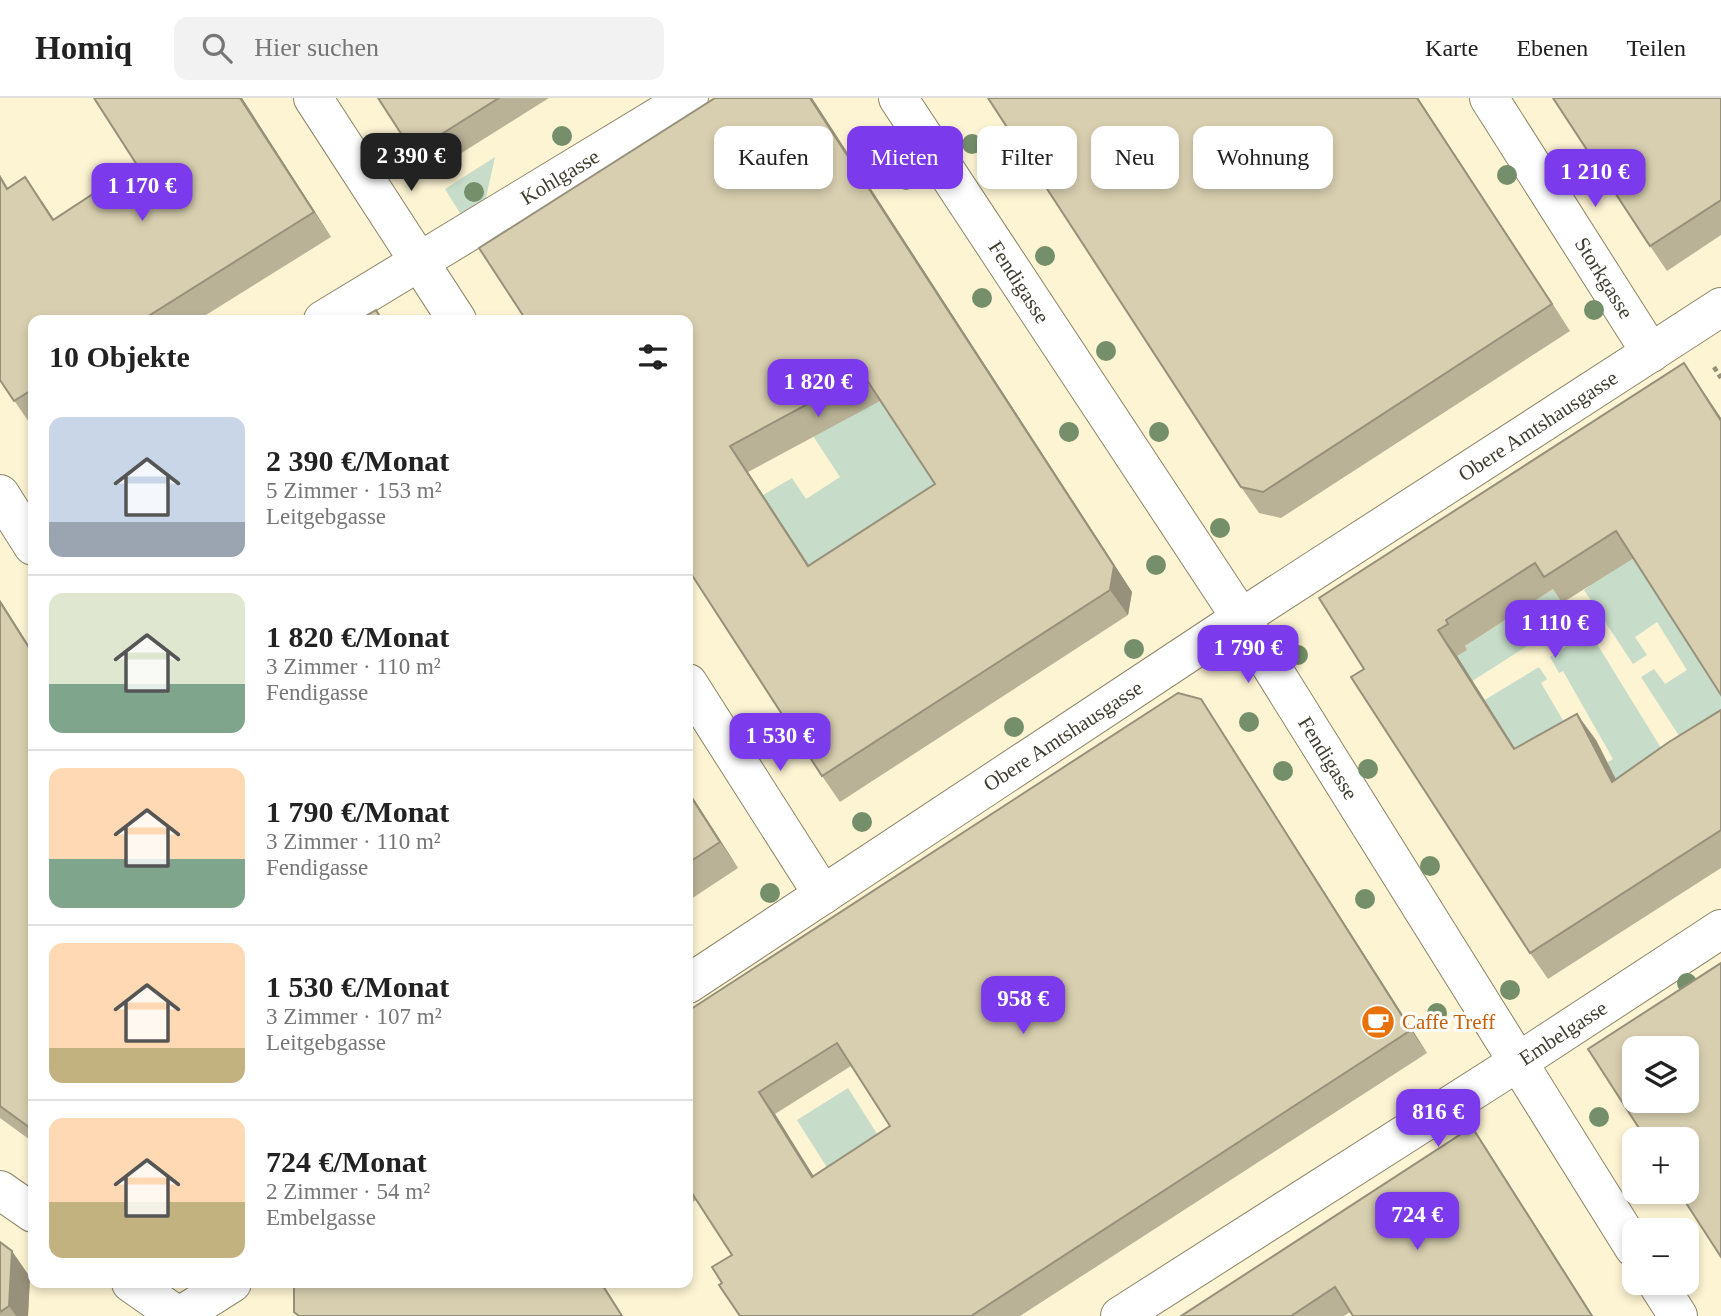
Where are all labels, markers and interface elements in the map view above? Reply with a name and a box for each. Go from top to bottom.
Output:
search box [174,17,664,80]
icon: search [198,29,236,67]
text: Homiq [35,30,132,66]
text: Hier suchen [254,33,379,62]
text: Karte [1425,35,1478,61]
text: Ebenen [1516,35,1588,61]
text: Teilen [1626,35,1686,61]
chip: Kaufen [714,126,833,189]
chip: Mieten [847,126,963,189]
chip: Filter [977,126,1077,189]
chip: Neu [1091,126,1179,189]
chip: Wohnung [1193,126,1333,189]
pin: 2 390 € [346,134,476,193]
text: 2 390 € [377,143,446,168]
street label: Kohlgasse [516,144,604,210]
pin: 1 210 € [1530,150,1660,209]
text: 1 210 € [1561,159,1630,184]
pin: 1 170 € [77,164,207,223]
text: 1 170 € [108,173,177,198]
street label: Storkgasse [1570,233,1638,323]
street label: Fendigasse [984,236,1054,328]
icon: filters [634,338,672,376]
text: 10 Objekte [49,340,190,373]
pin: 1 820 € [753,360,883,419]
street label: Obere Amtshausgasse [1454,366,1622,486]
text: 1 820 € [784,369,853,394]
text: 2 390 €/Monat [266,444,449,477]
icon: home [105,445,189,529]
text: 5 Zimmer · 153 m² [266,478,442,503]
text: Leitgebgasse [266,504,386,529]
pin: 1 110 € [1490,601,1620,660]
text: 1 110 € [1521,610,1589,635]
text: 1 820 €/Monat [266,620,449,653]
icon: home [105,621,189,705]
pin: 1 790 € [1183,626,1313,685]
text: 1 790 € [1214,635,1283,660]
text: 3 Zimmer · 110 m² [266,654,441,679]
street label: Obere Amtshausgasse [979,676,1147,796]
text: Fendigasse [266,680,368,705]
street label: Fendigasse [1293,712,1363,804]
pin: 1 530 € [715,714,845,773]
text: 1 530 € [746,723,815,748]
text: 1 790 €/Monat [266,795,449,828]
icon: home [105,796,189,880]
text: 3 Zimmer · 110 m² [266,829,441,854]
text: Fendigasse [266,855,368,880]
text: 1 530 €/Monat [266,970,449,1003]
icon: home [105,971,189,1055]
pin: 958 € [974,976,1072,1036]
text: 958 € [997,986,1049,1011]
street label: Embelgasse [1514,996,1612,1070]
cafe icon: Caffe Treff [1359,1003,1397,1041]
text: 3 Zimmer · 107 m² [266,1004,442,1029]
place label: Caffe Treff [1402,1010,1495,1034]
text: Leitgebgasse [266,1030,386,1055]
map controls [1622,1036,1699,1295]
button: layers [1622,1036,1699,1113]
pin: 816 € [1389,1090,1487,1149]
text: 816 € [1412,1099,1464,1124]
button: + [1622,1127,1699,1204]
text: 724 €/Monat [266,1145,427,1178]
icon: home [105,1146,189,1230]
text: 2 Zimmer · 54 m² [266,1179,430,1204]
pin: 724 € [1368,1192,1466,1252]
text: 724 € [1391,1202,1443,1227]
text: Embelgasse [266,1205,376,1230]
button: − [1622,1218,1699,1295]

